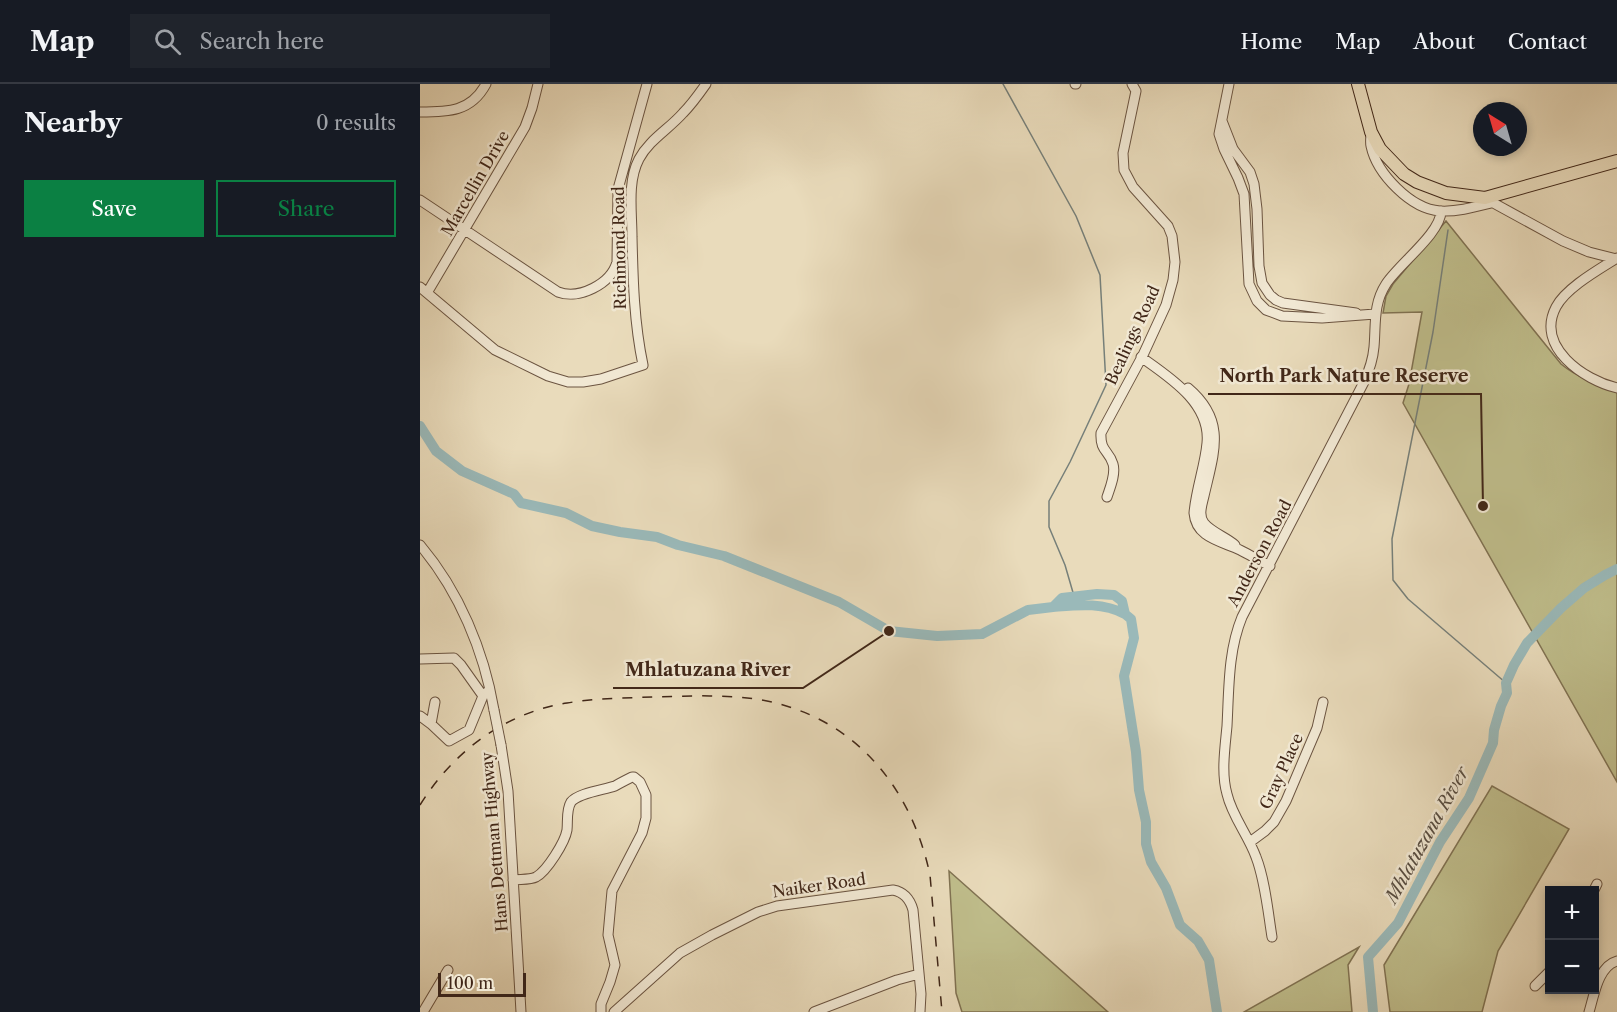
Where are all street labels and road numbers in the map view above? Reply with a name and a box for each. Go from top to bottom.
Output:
street label: Marcellin Drive [437,127,513,239]
street label: Richmond Road [608,186,630,310]
street label: Bealings Road [1100,282,1164,388]
street label: Anderson Road [1222,496,1296,611]
street label: Gray Place [1255,730,1307,812]
street label: Hans Dettman Highway [476,750,512,933]
street label: Naiker Road [771,869,867,901]

